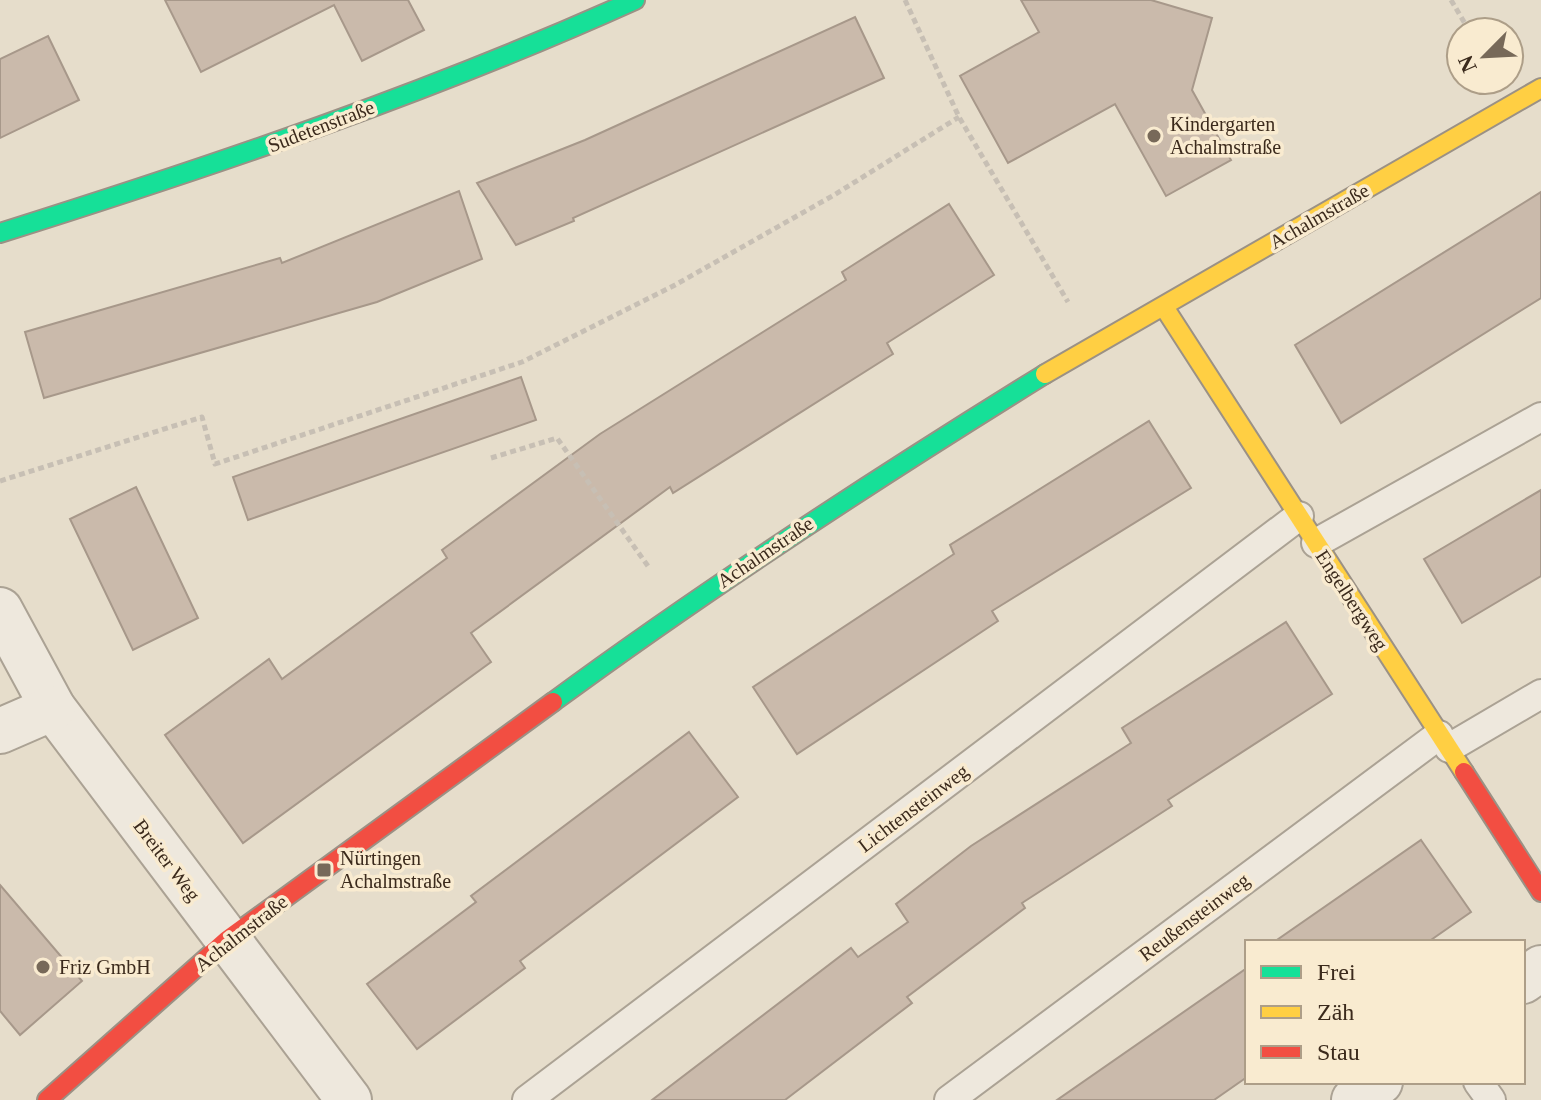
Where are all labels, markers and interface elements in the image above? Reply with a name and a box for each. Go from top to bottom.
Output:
north arrow [1445,16,1525,96]
text: N [1452,51,1482,76]
street label: Sudetenstraße [265,96,377,156]
place label: Kindergarten Achalmstraße [1170,113,1281,158]
marker: Kindergarten Achalmstraße [1145,127,1163,145]
street label: Achalmstraße [1265,179,1373,253]
street label: Achalmstraße [713,512,817,592]
street label: Engelbergweg [1311,546,1393,655]
street label: Lichtensteinweg [854,759,973,857]
street label: Breiter Weg [128,815,205,906]
place label: Nürtingen Achalmstraße [340,847,451,892]
marker: Nürtingen Achalmstraße [315,861,333,879]
street label: Reußensteinweg [1135,868,1254,966]
street label: Achalmstraße [190,890,292,976]
legend [1245,940,1525,1084]
place label: Friz GmbH [59,956,151,978]
marker: Friz GmbH [34,958,52,976]
text: Frei [1317,959,1356,985]
text: Zäh [1317,999,1354,1025]
text: Stau [1317,1039,1360,1065]

